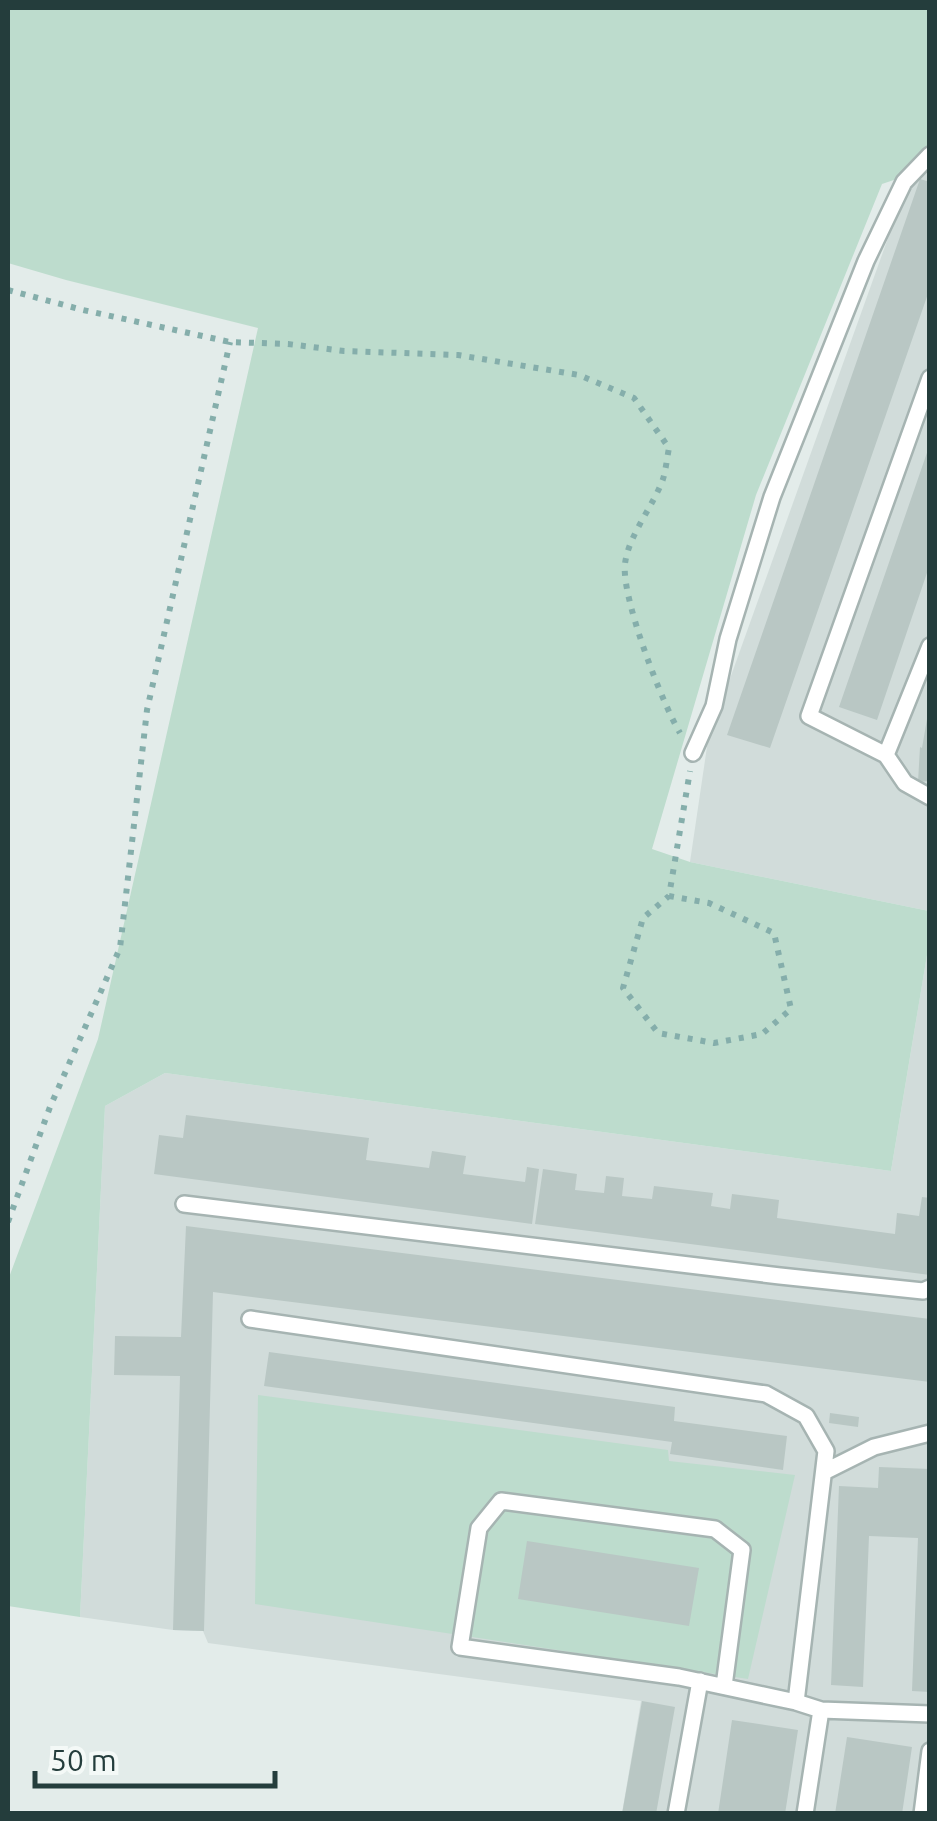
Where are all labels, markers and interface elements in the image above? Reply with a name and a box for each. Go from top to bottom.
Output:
scale bar [35,1726,275,1788]
text: 50 m [50,1743,117,1777]

